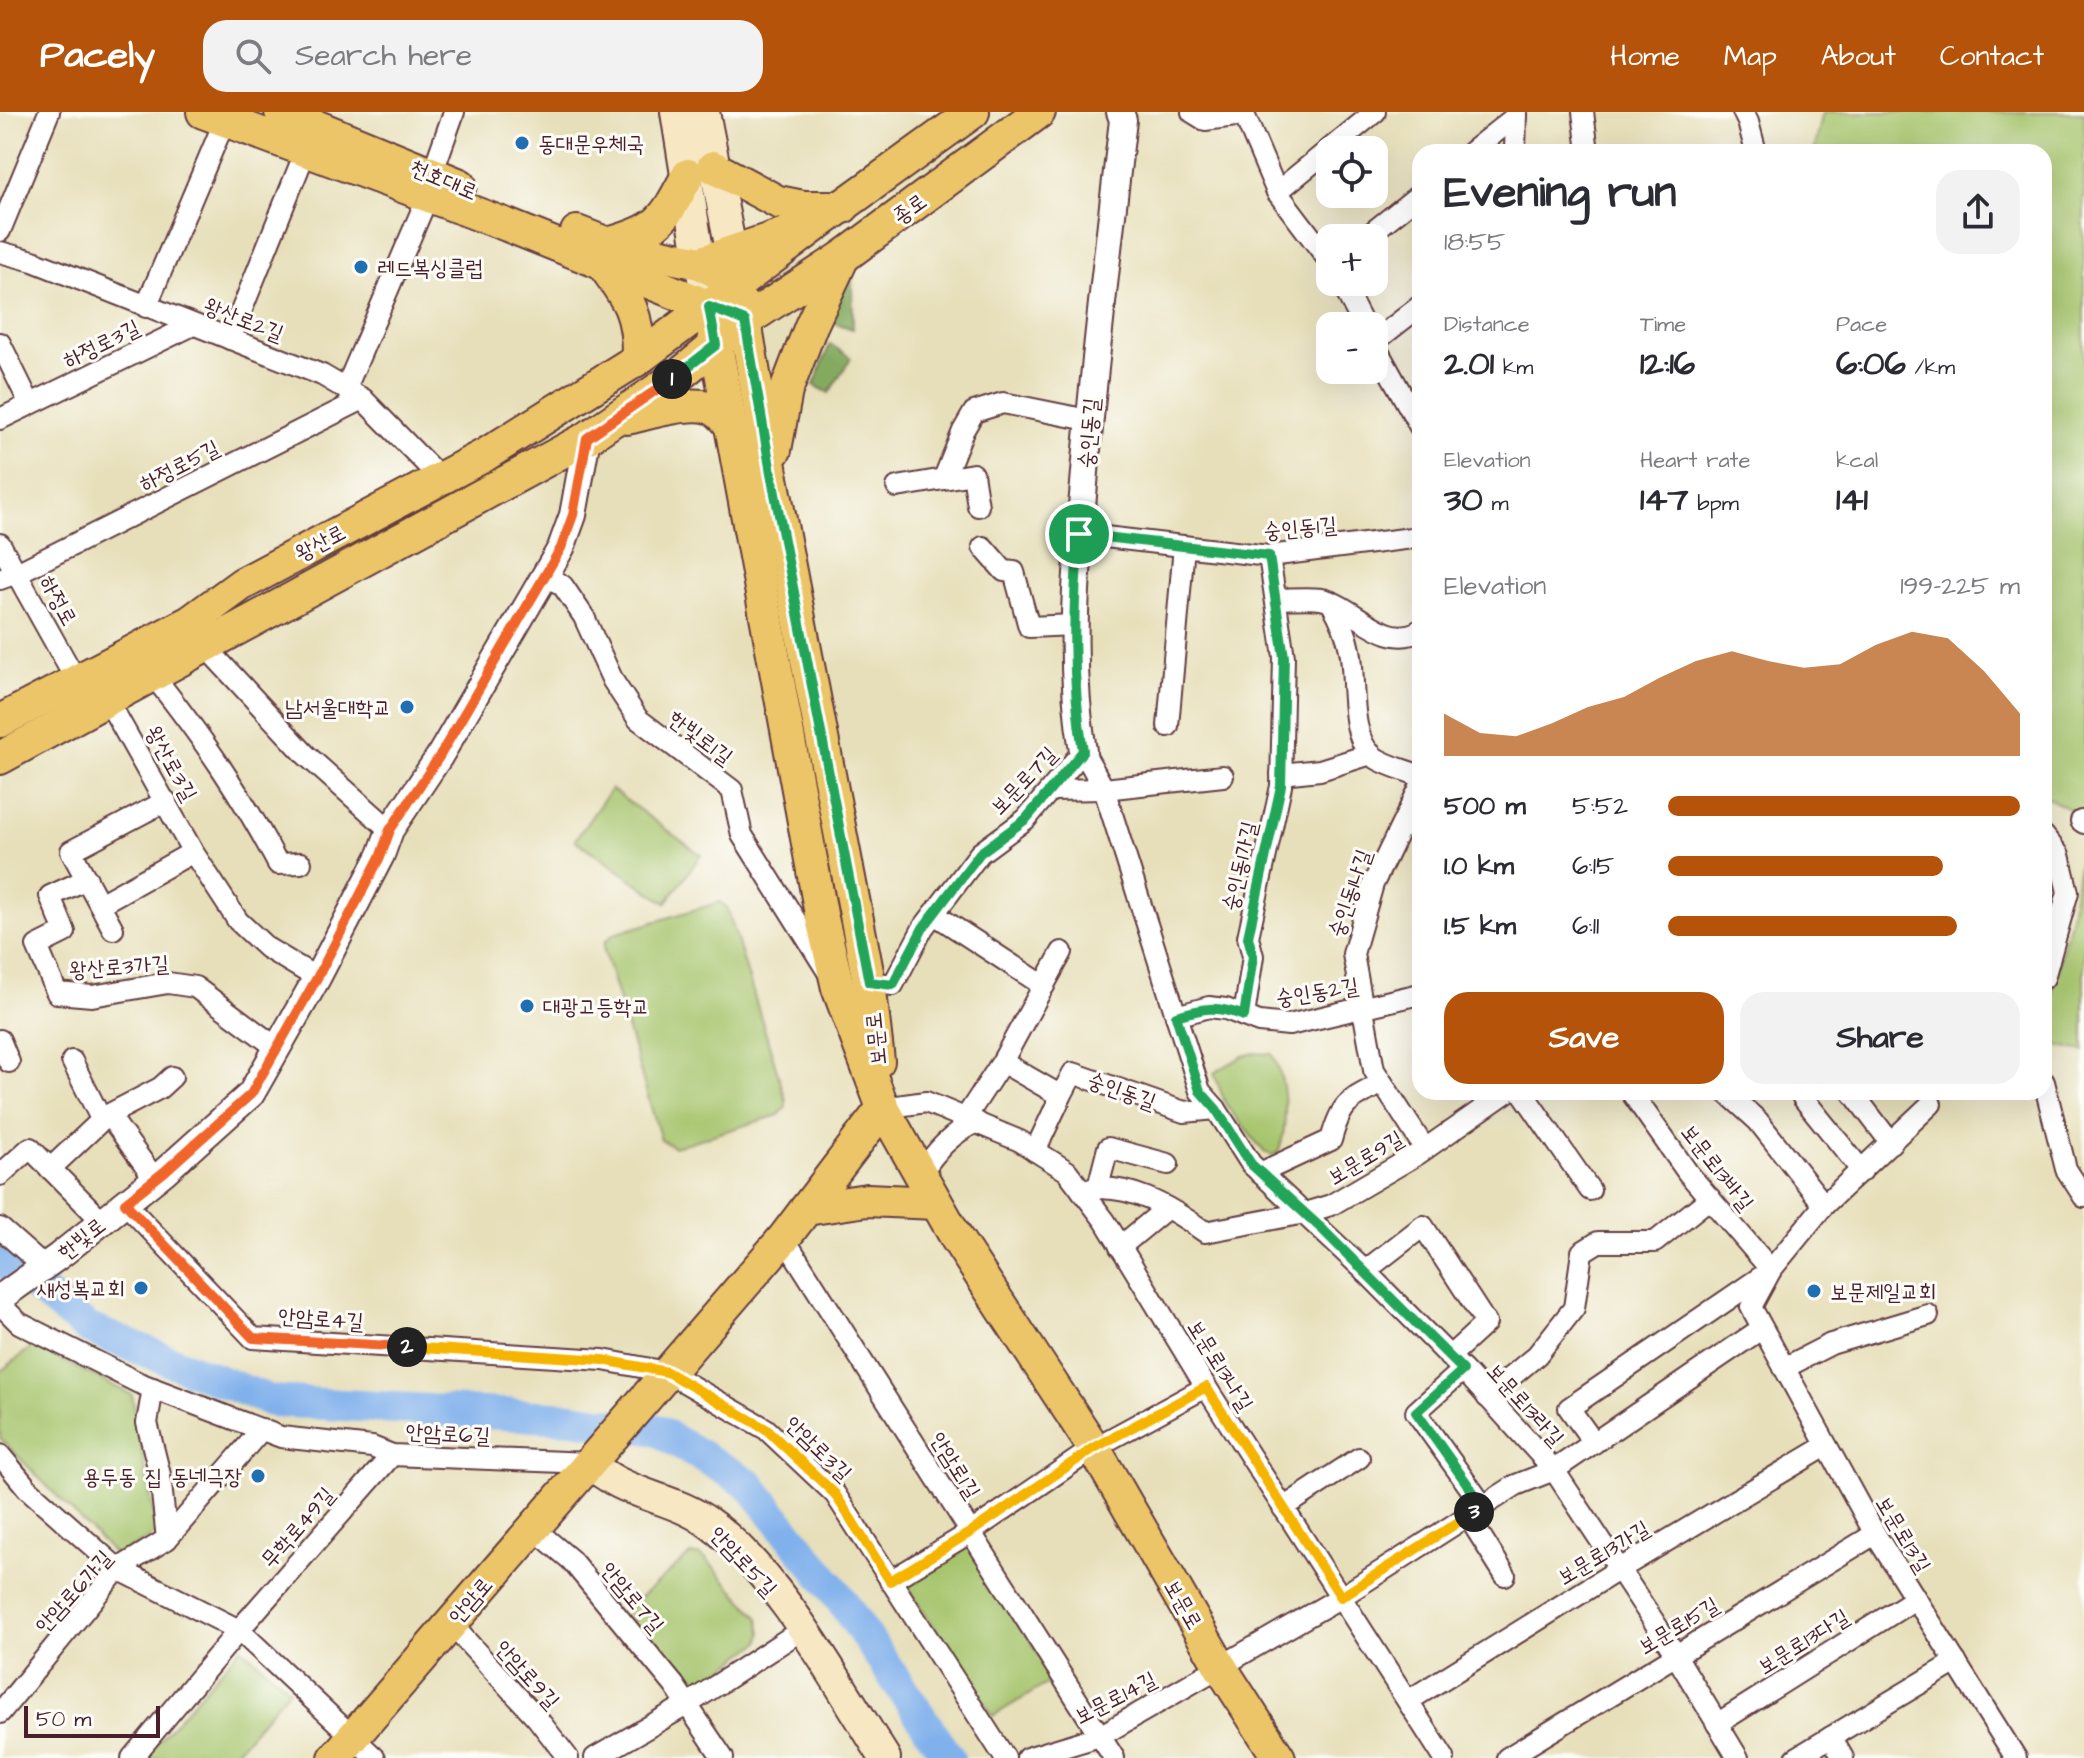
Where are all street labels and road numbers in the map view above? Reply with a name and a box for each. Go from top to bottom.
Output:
street label: 천호대로 [405,152,482,208]
street label: 종로 [886,186,933,232]
street label: 왕산로2길 [199,291,288,350]
street label: 하정로3길 [58,312,146,376]
street label: 숭인동길 [1071,396,1108,470]
street label: 하정로5길 [134,433,225,500]
street label: 숭인동1길 [1262,510,1338,547]
street label: 왕산로 [290,517,351,569]
street label: 하정로 [31,570,84,631]
street label: 한빛로1길 [661,704,739,773]
street label: 왕산로3길 [137,720,204,807]
street label: 보문로7길 [984,740,1065,822]
street label: 숭인동1가길 [1215,818,1266,914]
street label: 숭인동1나길 [1321,845,1380,942]
street label: 왕산로3가길 [68,949,170,986]
street label: 숭인동2길 [1274,971,1361,1014]
street label: 보문로 [858,1011,895,1067]
street label: 숭인동길 [1083,1065,1160,1118]
street label: 보문로13바길 [1673,1118,1761,1218]
street label: 보문로9길 [1322,1123,1410,1193]
street label: 한빛로 [51,1211,112,1268]
street label: 안암로4길 [277,1301,365,1338]
street label: 보문로13나길 [1179,1314,1260,1418]
street label: 보문로13라길 [1479,1357,1571,1454]
street label: 안암로3길 [778,1409,858,1489]
street label: 안암로6길 [405,1417,491,1452]
street label: 안암로1길 [922,1426,988,1505]
street label: 무학로49길 [254,1480,342,1575]
street label: 보문로13길 [1868,1490,1938,1579]
street label: 보문로13가길 [1552,1513,1656,1593]
street label: 안암로5길 [702,1520,784,1604]
street label: 안암로6가길 [28,1543,120,1640]
street label: 안암로7길 [593,1556,671,1640]
street label: 안암로 [442,1571,500,1631]
street label: 보문로 [1156,1574,1209,1635]
street label: 보문로15길 [1633,1590,1725,1663]
street label: 보문로13다길 [1752,1602,1856,1683]
street label: 안암로9길 [487,1634,566,1717]
street label: 보문로14길 [1069,1664,1162,1732]

